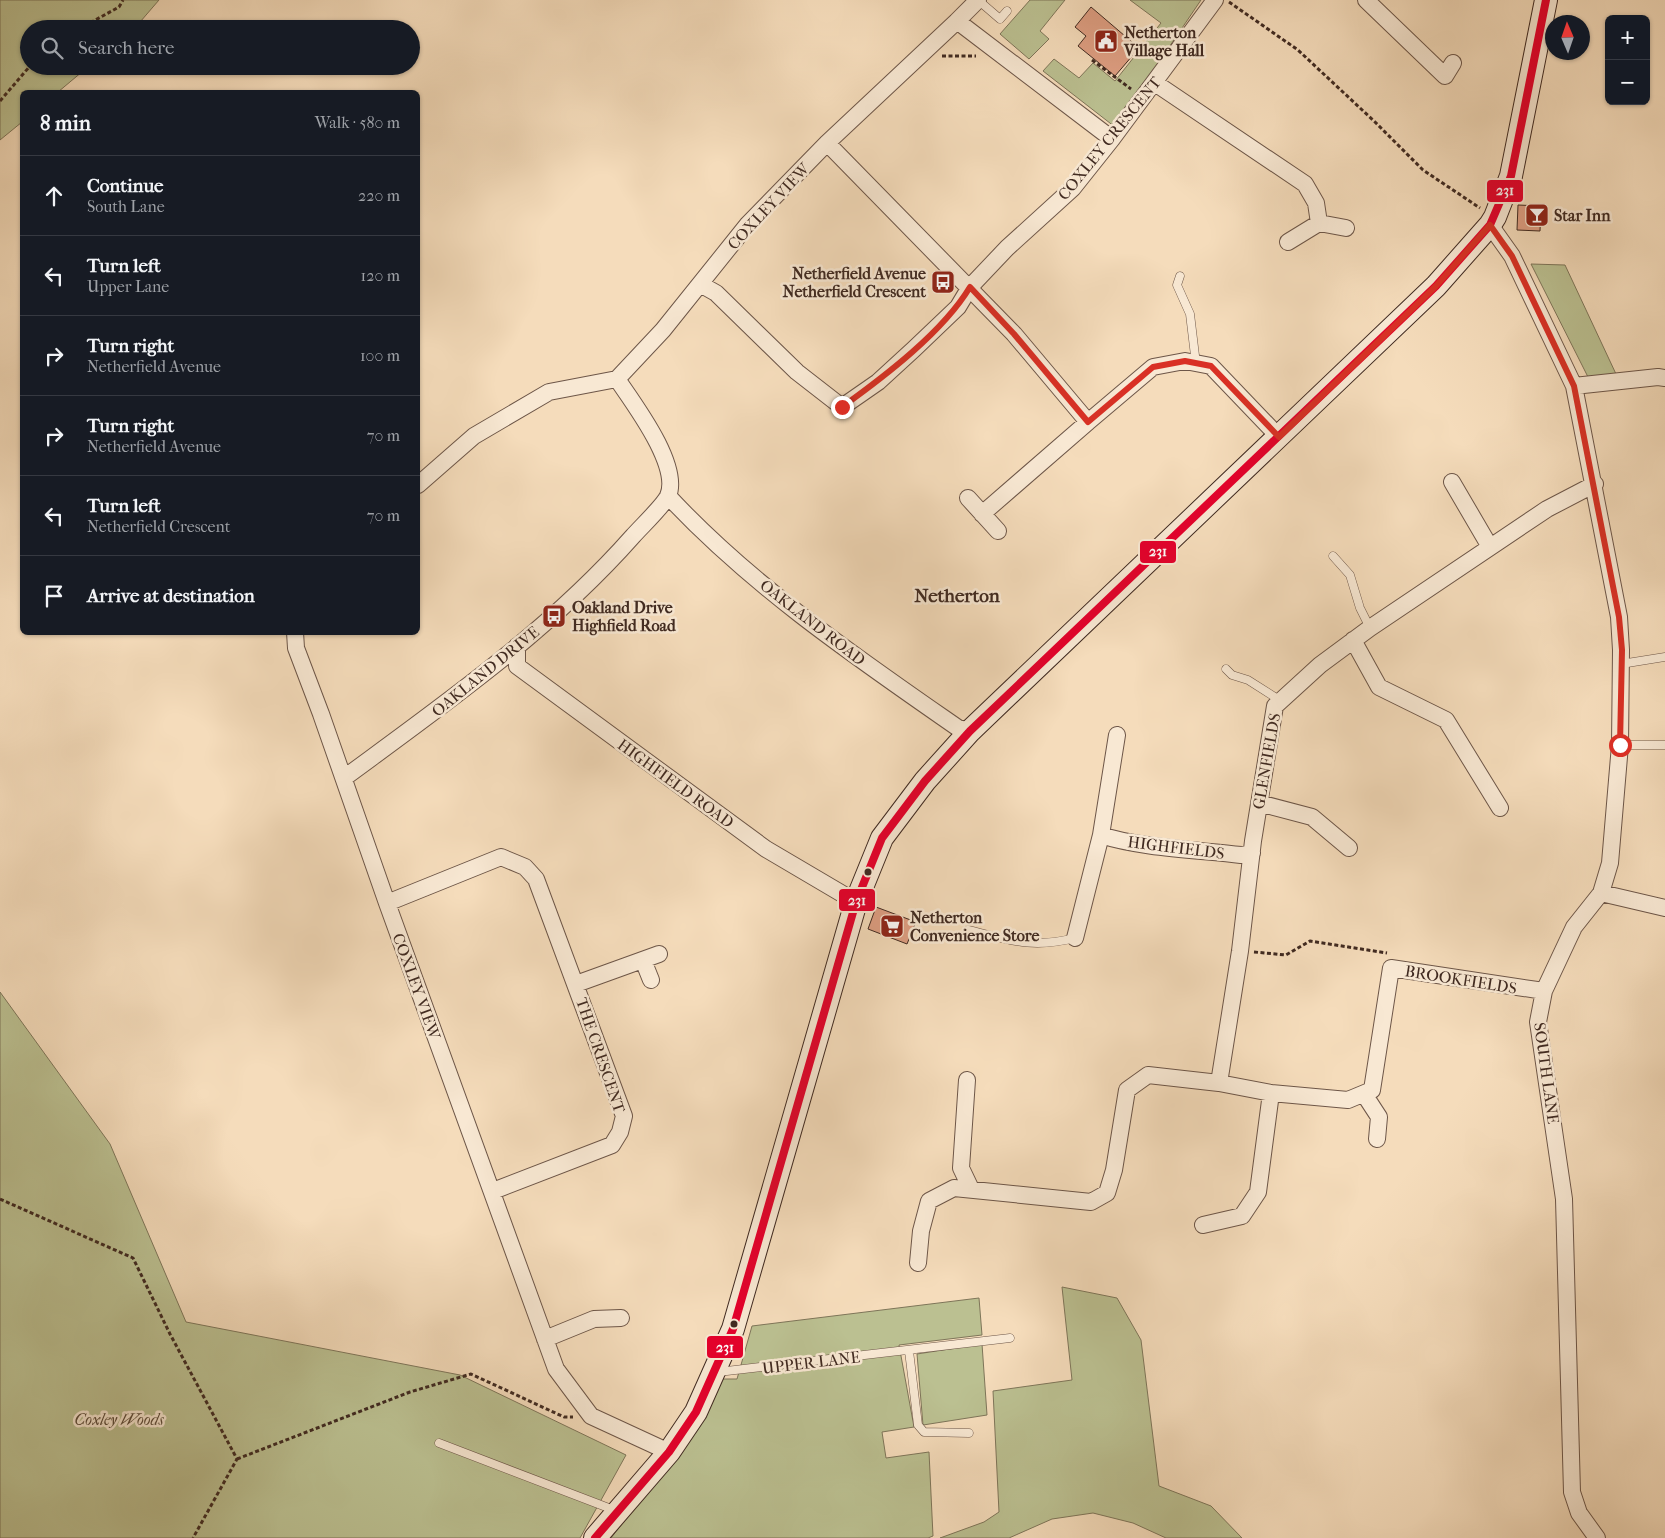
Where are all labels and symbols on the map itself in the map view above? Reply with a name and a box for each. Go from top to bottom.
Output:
north arrow [1545,15,1590,60]
place label: Netherton Village Hall [1123,23,1205,61]
public building icon: Netherton Village Hall [1093,28,1119,54]
street label: COXLEY CRESCENT [1054,73,1165,204]
street label: COXLEY VIEW [723,158,814,254]
line badge: 231 [1486,179,1524,203]
text: 231 [1496,182,1514,199]
bar icon: Star Inn [1524,202,1550,228]
place label: Star Inn [1554,206,1611,225]
place label: Netherfield Avenue Netherfield Crescent [783,264,926,301]
bus stop icon: Netherfield Avenue Netherfield Crescent [930,269,956,295]
route end [831,396,854,419]
line badge: 231 [1139,540,1177,564]
text: 231 [1149,543,1167,560]
street label: OAKLAND ROAD [756,575,869,669]
district label: Netherton [914,585,1001,607]
place label: Oakland Drive Highfield Road [572,598,677,636]
bus stop icon: Oakland Drive Highfield Road [541,603,567,629]
street label: OAKLAND DRIVE [428,622,543,720]
street label: GLENFIELDS [1249,711,1284,811]
route start [1609,734,1632,757]
street label: HIGHFIELD ROAD [614,735,737,832]
street label: HIGHFIELDS [1126,832,1225,863]
unlabelled marker [863,867,873,877]
line badge: 231 [838,888,876,912]
text: 231 [848,892,866,909]
place label: Netherton Convenience Store [910,908,1039,945]
supermarket icon: Netherton Convenience Store [879,913,905,939]
street label: COXLEY VIEW [389,931,445,1043]
street label: BROOKFIELDS [1404,961,1518,998]
street label: THE CRESCENT [572,995,629,1115]
street label: SOUTH LANE [1530,1021,1563,1125]
unlabelled marker [729,1319,739,1329]
line badge: 231 [706,1335,744,1359]
text: 231 [716,1339,734,1356]
street label: UPPER LANE [761,1347,861,1378]
park label: Coxley Woods [74,1410,165,1429]

